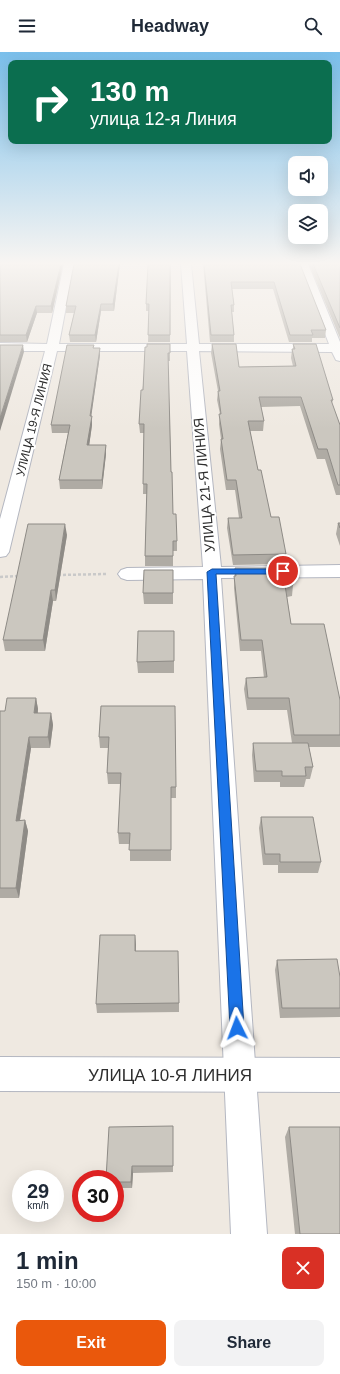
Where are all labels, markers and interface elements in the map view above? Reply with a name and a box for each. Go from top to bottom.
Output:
icon: menu [16,15,38,37]
icon: search [302,15,324,37]
text: Headway [131,16,209,36]
icon: right [24,76,76,128]
text: 130 m [90,76,169,107]
text: улица 12-я Линия [90,109,237,129]
map controls [288,156,328,244]
button: sound [288,156,328,196]
button: layers [288,204,328,244]
street label: УЛИЦА 19-Я ЛИНИЯ [13,362,55,478]
street label: УЛИЦА 21-Я ЛИНИЯ [190,417,218,553]
pin [266,554,300,588]
icon: arrive [272,560,294,582]
position arrow [216,1007,258,1049]
street label: УЛИЦА 10-Я ЛИНИЯ [88,1066,252,1085]
speed limit sign: 30 [72,1170,124,1222]
text: 29 [27,1180,49,1202]
text: km/h [27,1200,49,1211]
text: 1 min [16,1247,79,1274]
button: close [282,1247,324,1289]
text: 150 m · 10:00 [16,1276,96,1291]
button: Exit [16,1320,166,1366]
button: Share [174,1320,324,1366]

